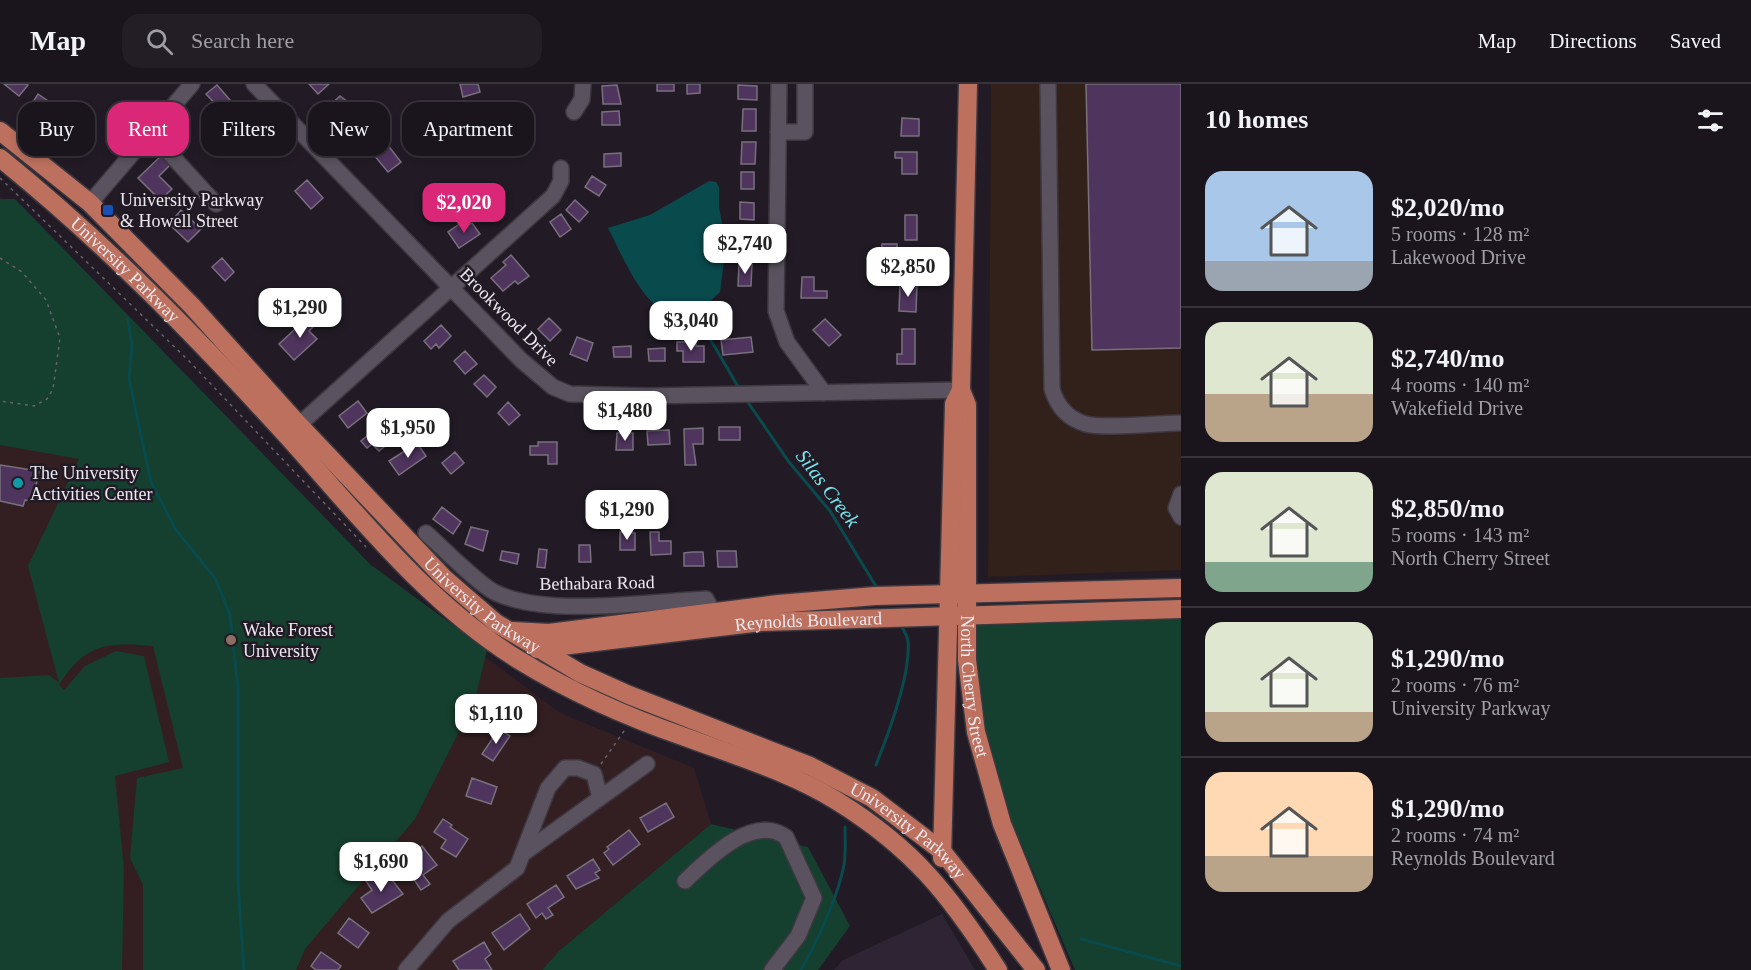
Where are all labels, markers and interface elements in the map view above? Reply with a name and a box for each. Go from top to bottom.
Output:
search box [122,14,542,68]
text: Map [30,25,86,56]
icon: search [143,25,176,58]
text: Search here [191,28,294,53]
text: Map [1478,29,1516,53]
text: Directions [1549,29,1637,53]
text: Saved [1670,29,1721,53]
chip: Buy [18,102,95,156]
chip: Rent [107,102,189,156]
chip: Filters [201,102,296,156]
chip: New [308,102,390,156]
chip: Apartment [402,102,534,156]
icon: filters [1694,104,1727,137]
text: 10 homes [1205,105,1308,134]
pin: $2,020 [415,183,513,234]
place label: University Parkway & Howell Street [120,190,263,231]
text: $2,020 [437,191,492,213]
text: $2,020/mo [1391,193,1504,222]
icon: home [1253,195,1325,267]
marker: University Parkway & Howell Street [101,203,115,217]
street label: University Parkway [67,213,184,327]
text: 5 rooms · 128 m² [1391,223,1529,245]
pin: $2,740 [696,224,794,275]
text: $2,740 [718,232,773,254]
text: Lakewood Drive [1391,246,1526,268]
pin: $2,850 [859,247,957,298]
text: $2,850 [881,255,936,277]
street label: Brookwood Drive [456,264,562,370]
pin: $1,290 [251,288,349,339]
text: $1,290 [273,296,328,318]
pin: $3,040 [642,301,740,352]
text: $3,040 [664,309,719,331]
text: $2,740/mo [1391,344,1504,373]
icon: home [1253,346,1325,418]
text: 4 rooms · 140 m² [1391,374,1529,396]
pin: $1,480 [576,391,674,442]
text: Wakefield Drive [1391,397,1523,419]
text: $1,480 [598,399,653,421]
pin: $1,950 [359,408,457,459]
text: $1,950 [381,416,436,438]
water label: Silas Creek [792,445,865,532]
place label: The University Activities Center [30,463,152,504]
marker: The University Activities Center [11,476,25,490]
pin: $1,290 [578,490,676,541]
text: $2,850/mo [1391,494,1504,523]
icon: home [1253,496,1325,568]
text: $1,290 [600,498,655,520]
text: 5 rooms · 143 m² [1391,524,1529,546]
text: North Cherry Street [1391,547,1550,569]
street label: University Parkway [420,553,544,657]
street label: Bethabara Road [539,572,655,594]
street label: Reynolds Boulevard [734,608,882,635]
street label: North Cherry Street [957,615,993,760]
place label: Wake Forest University [243,620,333,661]
marker: Wake Forest University [224,633,238,647]
text: $1,290/mo [1391,644,1504,673]
icon: home [1253,646,1325,718]
text: 2 rooms · 76 m² [1391,674,1519,696]
pin: $1,110 [447,694,545,745]
text: University Parkway [1391,697,1550,719]
text: $1,110 [469,702,523,724]
street label: University Parkway [847,778,970,883]
text: $1,290/mo [1391,794,1504,823]
icon: home [1253,796,1325,868]
text: 2 rooms · 74 m² [1391,824,1519,846]
pin: $1,690 [332,842,430,893]
text: Reynolds Boulevard [1391,847,1555,869]
text: $1,690 [354,850,409,872]

